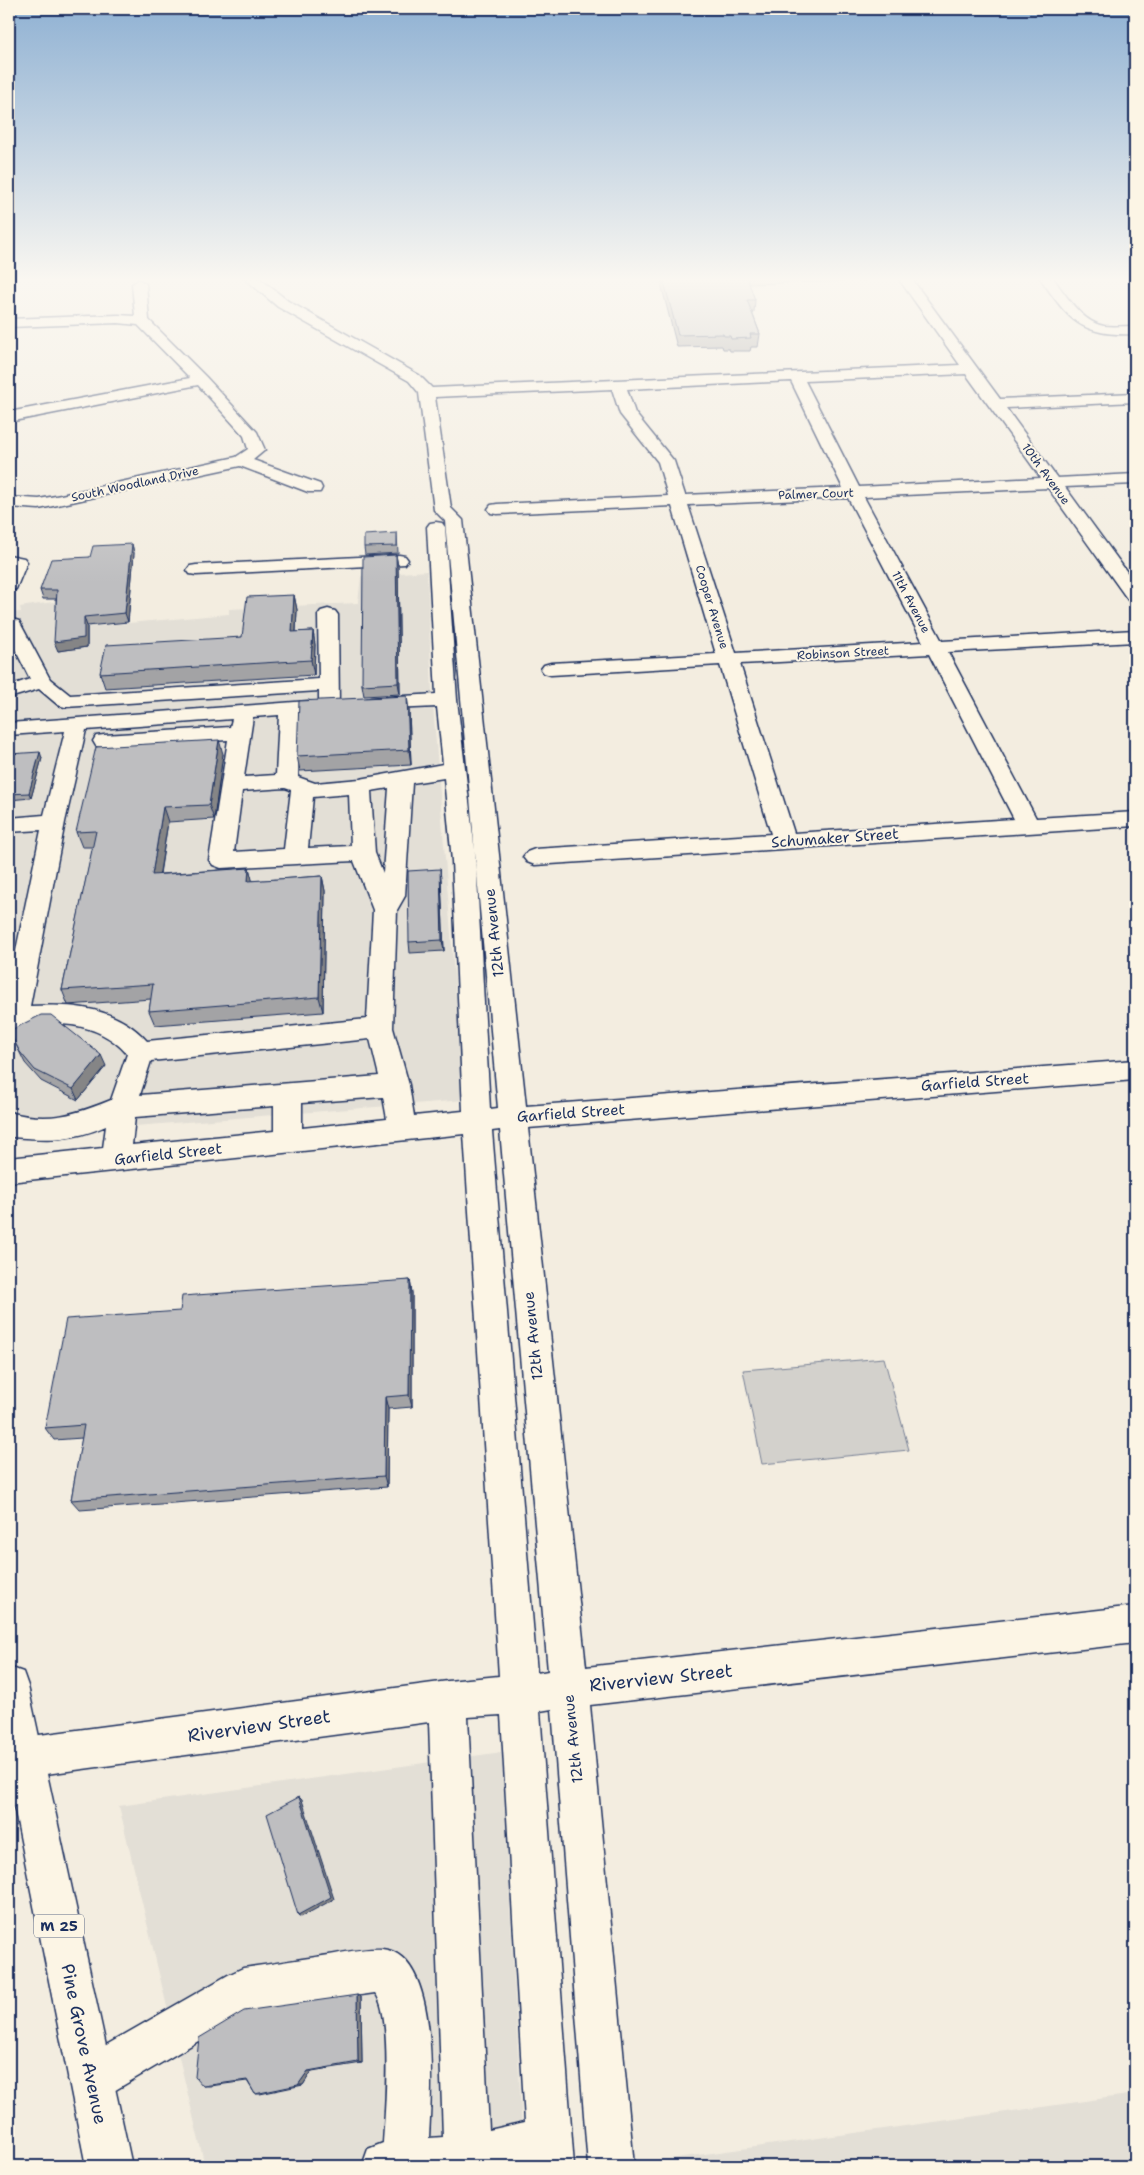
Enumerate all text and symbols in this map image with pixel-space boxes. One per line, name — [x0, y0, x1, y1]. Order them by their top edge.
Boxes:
street label: 10th Avenue — [1018, 440, 1074, 508]
street label: South Woodland Drive — [70, 463, 200, 505]
street label: Palmer Court — [778, 485, 854, 503]
street label: Cooper Avenue — [692, 563, 732, 651]
street label: 11th Avenue — [888, 568, 934, 636]
street label: Robinson Street — [796, 643, 890, 663]
street label: Schumaker Street — [771, 824, 899, 852]
street label: 12th Avenue — [479, 888, 509, 978]
street label: Garfield Street — [920, 1068, 1030, 1096]
street label: Garfield Street — [516, 1099, 626, 1127]
street label: Garfield Street — [113, 1138, 223, 1170]
street label: 12th Avenue — [518, 1291, 548, 1381]
street label: Riverview Street — [588, 1659, 734, 1697]
street label: 12th Avenue — [558, 1694, 588, 1784]
street label: Riverview Street — [186, 1704, 332, 1748]
road number: M 25 — [34, 1914, 84, 1938]
street label: Pine Grove Avenue — [55, 1962, 113, 2126]

